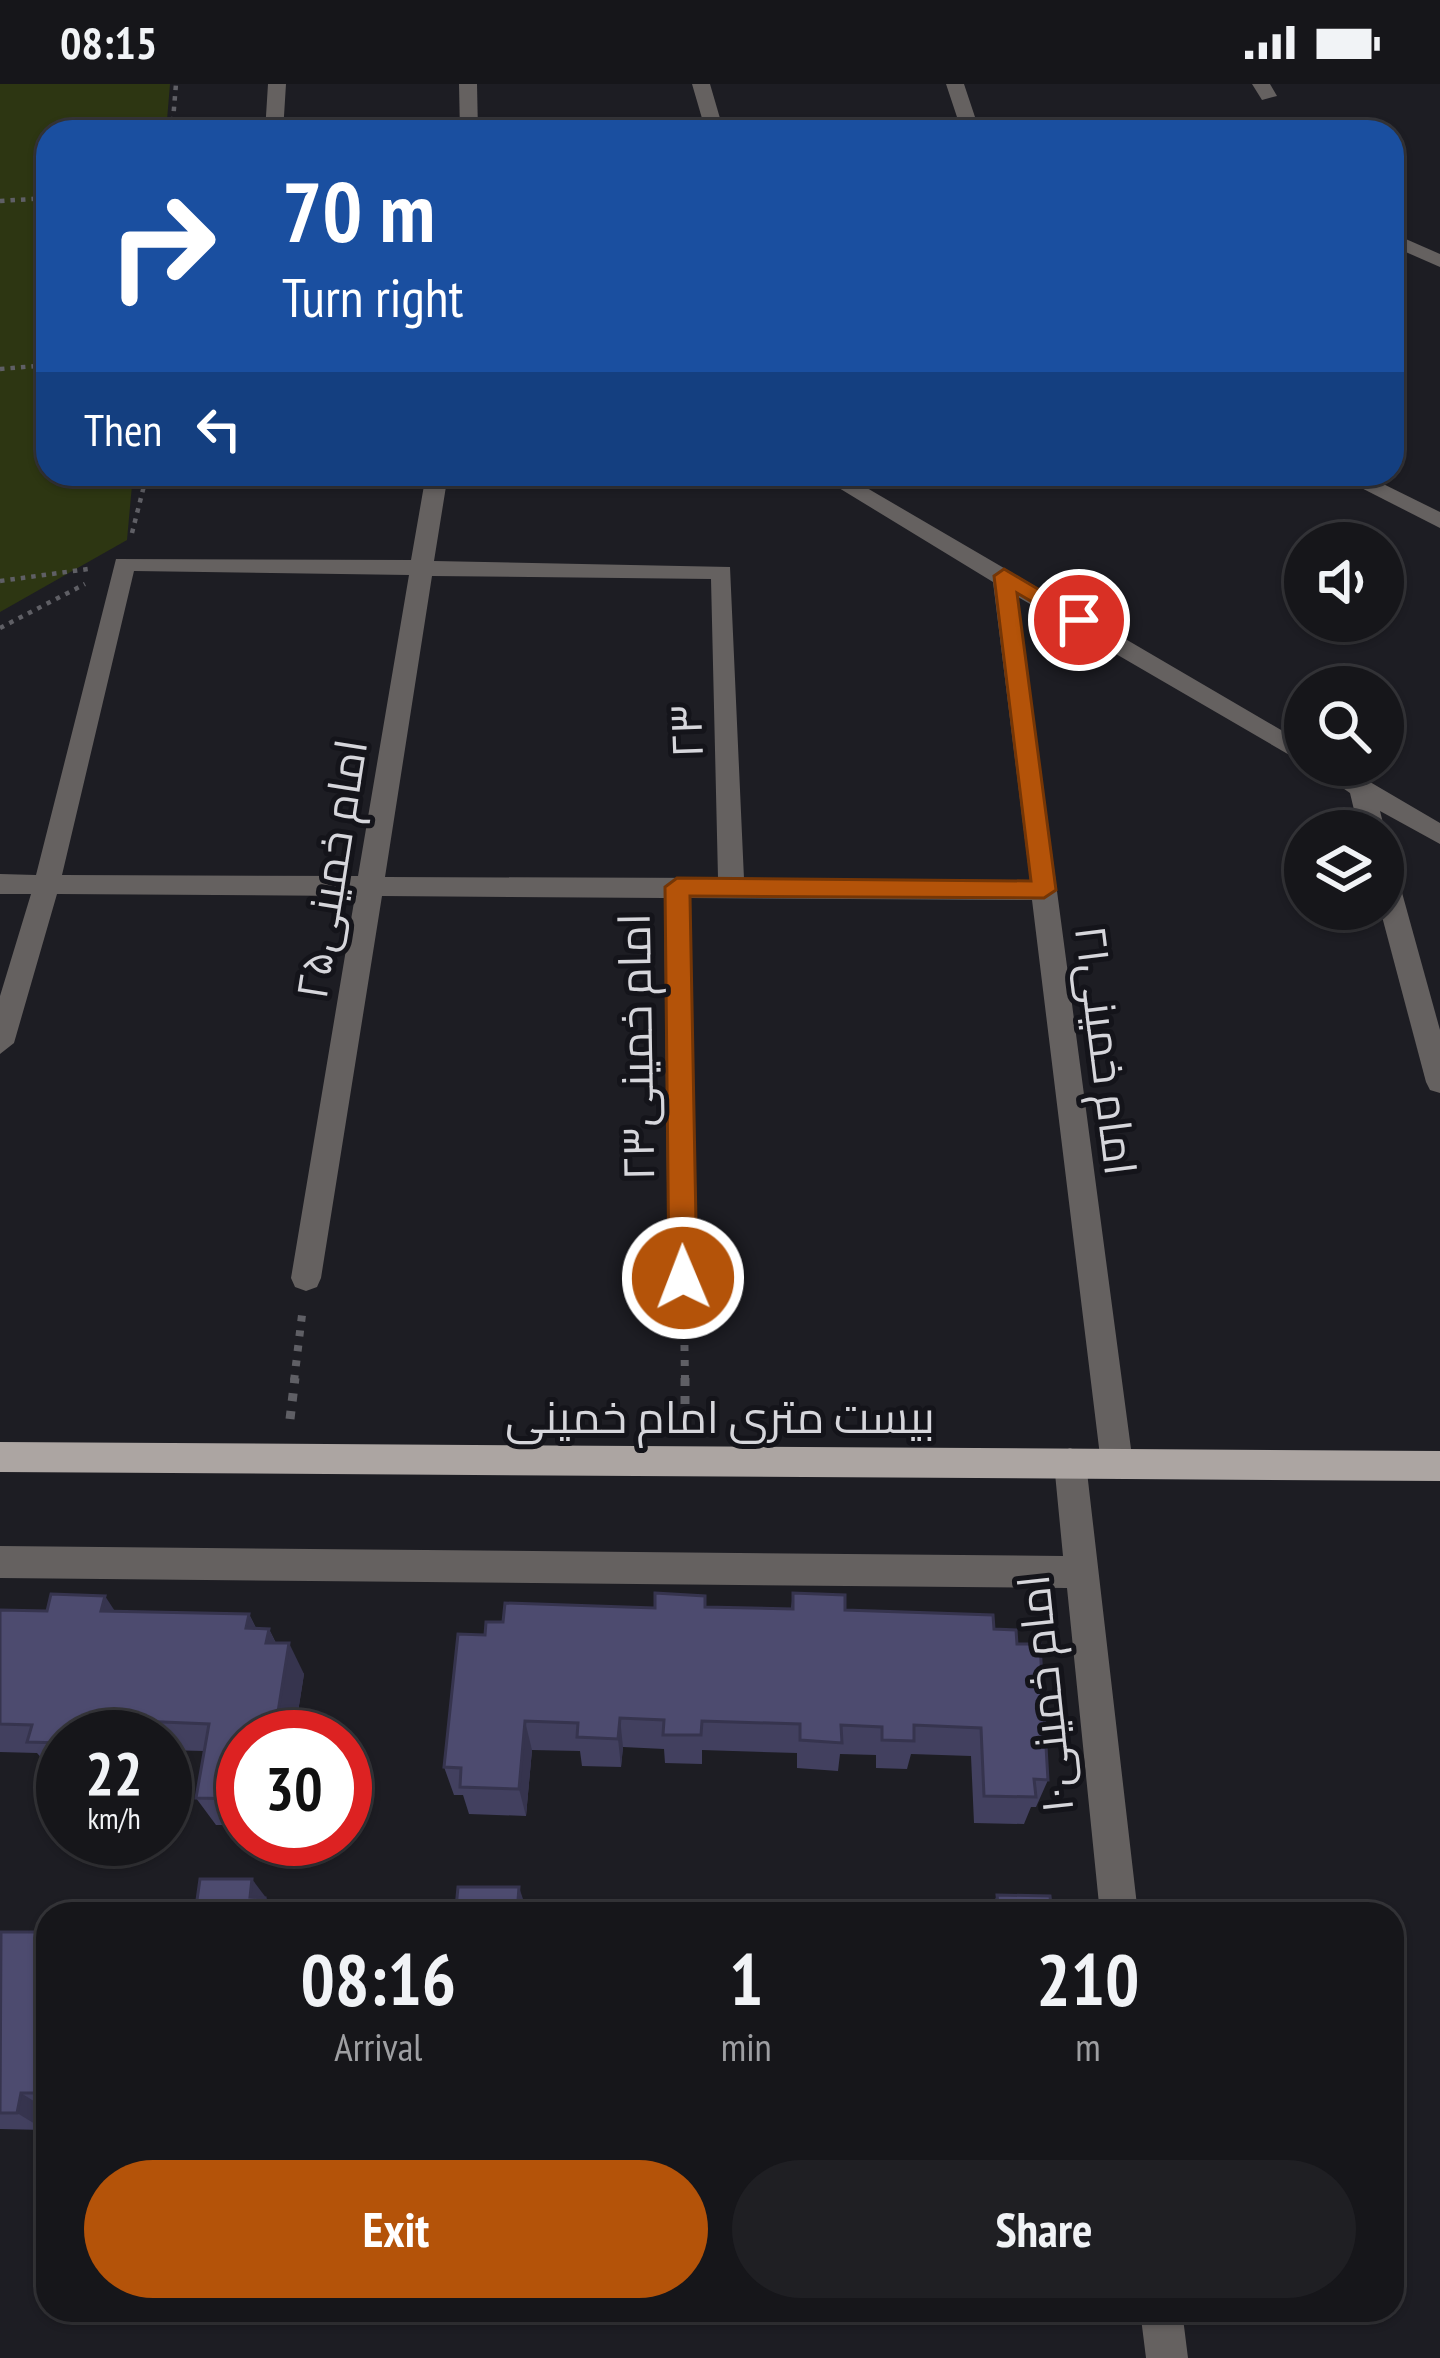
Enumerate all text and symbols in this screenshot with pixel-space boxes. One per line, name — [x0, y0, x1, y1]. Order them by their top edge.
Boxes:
text: 08:15 — [60, 13, 157, 71]
text: 70 m — [282, 156, 435, 265]
icon: right — [84, 168, 240, 324]
text: Turn right — [282, 262, 463, 332]
icon: left — [186, 396, 252, 462]
text: Then — [84, 400, 162, 458]
map controls — [1284, 522, 1404, 930]
button: sound — [1284, 522, 1404, 642]
pin — [1028, 569, 1130, 671]
icon: arrive — [1046, 587, 1112, 653]
button: search — [1284, 666, 1404, 786]
street label: ۲۳ — [655, 703, 715, 759]
street label: امام خمینی۲۵ — [281, 735, 382, 1003]
button: layers — [1284, 810, 1404, 930]
street label: امام خمینی۲۳ — [604, 913, 669, 1181]
street label: امام خمینی۲۱ — [1060, 922, 1151, 1179]
position arrow — [620, 1215, 746, 1341]
street label: بیست متری امام خمینی — [505, 1387, 935, 1448]
street label: امام خمینی۱۰ — [1003, 1572, 1088, 1816]
speed limit sign: 30 — [216, 1710, 372, 1866]
text: 22 — [85, 1734, 143, 1812]
text: km/h — [87, 1798, 141, 1837]
text: 08:16 — [301, 1932, 456, 2025]
text: 1 — [729, 1932, 763, 2025]
text: 210 — [1036, 1932, 1139, 2025]
text: Arrival — [334, 2021, 422, 2072]
text: min — [721, 2021, 772, 2072]
text: m — [1075, 2021, 1101, 2072]
button: Exit — [84, 2160, 708, 2298]
button: Share — [732, 2160, 1356, 2298]

